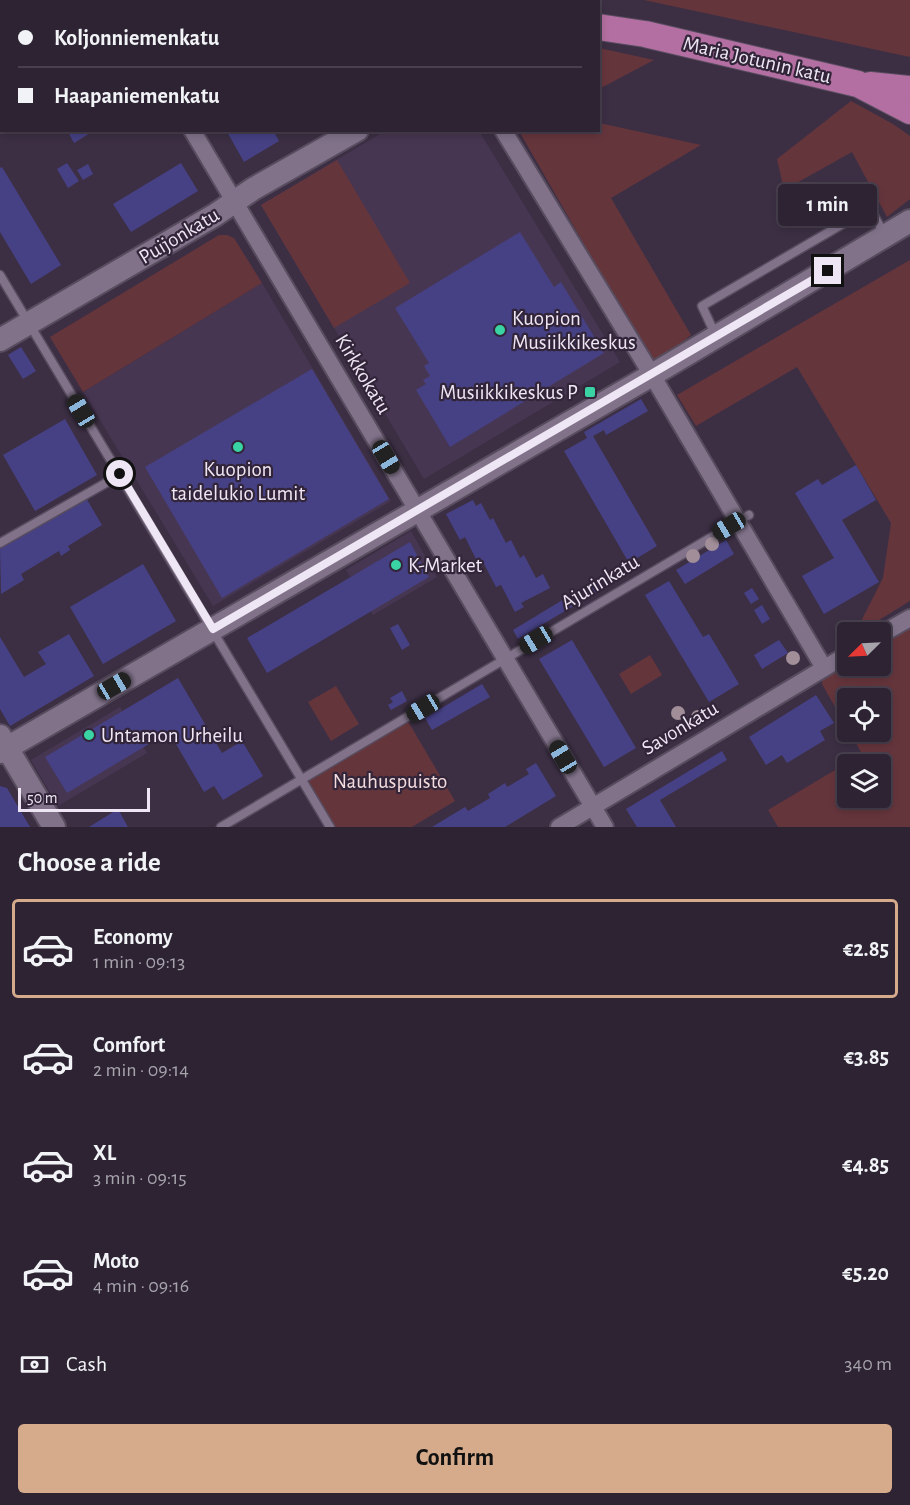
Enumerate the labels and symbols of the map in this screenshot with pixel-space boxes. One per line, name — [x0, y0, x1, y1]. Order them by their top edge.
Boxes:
street label: Maria Jotunin katu — [681, 33, 833, 87]
callout: 1 min — [778, 184, 878, 226]
street label: Puijonkatu — [135, 204, 223, 268]
route end — [814, 257, 841, 284]
place label: Kuopion Musiikkikeskus — [512, 308, 636, 353]
marker: Kuopion Musiikkikeskus — [493, 323, 507, 337]
street label: Kirkkokatu — [331, 331, 395, 418]
place label: Musiikkikeskus P — [440, 382, 578, 403]
marker: Musiikkikeskus P — [583, 385, 597, 399]
car — [64, 391, 98, 431]
car — [369, 437, 403, 477]
marker: Kuopion taidelukio Lumit — [231, 440, 245, 454]
place label: Kuopion taidelukio Lumit — [171, 459, 305, 504]
route start — [106, 460, 133, 487]
car — [709, 509, 749, 543]
street label: Ajurinkatu — [557, 550, 643, 613]
place label: K-Market — [408, 555, 483, 576]
marker: K-Market — [389, 558, 403, 572]
north arrow — [837, 622, 891, 676]
car — [516, 623, 556, 657]
car — [94, 669, 134, 703]
car — [403, 691, 443, 725]
street label: Savonkatu — [638, 697, 722, 759]
place label: Untamon Urheilu — [101, 725, 243, 746]
marker: Untamon Urheilu — [82, 728, 96, 742]
car — [546, 737, 580, 777]
park label: Nauhuspuisto — [333, 771, 447, 792]
scale bar — [18, 785, 150, 812]

